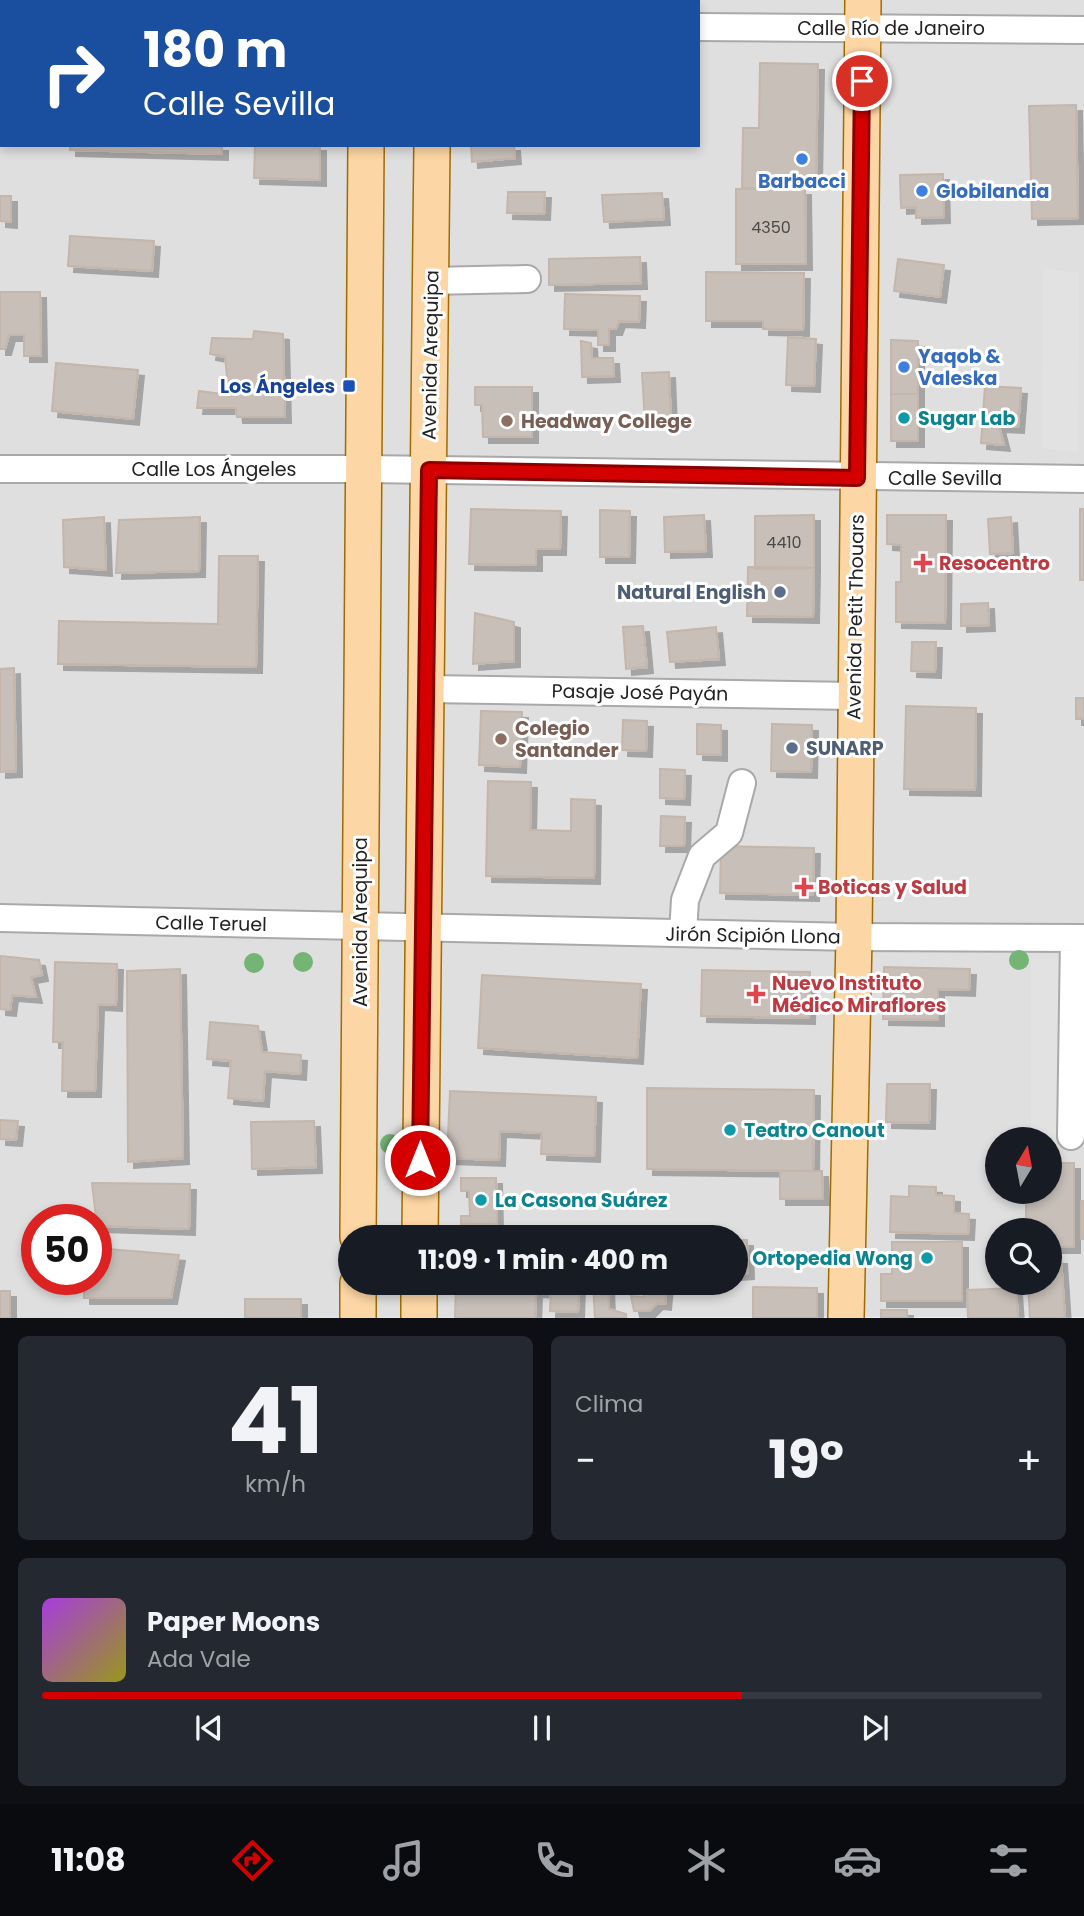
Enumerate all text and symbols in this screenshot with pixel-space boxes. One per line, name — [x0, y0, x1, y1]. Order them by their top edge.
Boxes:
street label: Calle Río de Janeiro — [797, 15, 985, 42]
text: 180 m — [143, 16, 287, 84]
icon: right — [28, 28, 119, 119]
pin — [832, 51, 892, 111]
icon: arrive — [843, 62, 881, 100]
text: Calle Sevilla — [143, 81, 335, 126]
marker: Barbacci — [794, 151, 810, 167]
place label: Barbacci — [758, 168, 846, 195]
place label: Globilandia — [936, 178, 1049, 205]
marker: Globilandia — [914, 183, 930, 199]
house number: 4350 — [751, 216, 791, 239]
street label: Avenida Arequipa — [416, 270, 445, 440]
place label: Yaqob & Valeska — [918, 343, 1002, 392]
marker: Yaqob & Valeska — [896, 359, 912, 375]
place label: Los Ángeles — [220, 373, 335, 400]
marker: Los Ángeles — [341, 378, 357, 394]
place label: Sugar Lab — [918, 405, 1015, 432]
place label: Headway College — [521, 408, 692, 435]
marker: Sugar Lab — [896, 410, 912, 426]
marker: Headway College — [499, 413, 515, 429]
street label: Calle Los Ángeles — [131, 456, 297, 483]
street label: Calle Sevilla — [888, 465, 1002, 492]
street label: Avenida Petit Thouars — [840, 514, 871, 720]
house number: 4410 — [766, 531, 802, 554]
place label: Resocentro — [939, 550, 1050, 577]
marker: Resocentro — [913, 553, 933, 573]
place label: Natural English — [617, 579, 766, 606]
marker: Natural English — [772, 584, 788, 600]
street label: Pasaje José Payán — [551, 677, 729, 708]
place label: Colegio Santander — [515, 715, 619, 764]
marker: Colegio Santander — [493, 731, 509, 747]
place label: SUNARP — [806, 735, 884, 762]
marker: SUNARP — [784, 740, 800, 756]
street label: Avenida Arequipa — [347, 837, 374, 1007]
place label: Boticas y Salud — [818, 874, 967, 901]
marker: Boticas y Salud — [796, 879, 812, 895]
street label: Calle Teruel — [155, 909, 267, 938]
street label: Jirón Scipión Llona — [665, 920, 841, 951]
place label: Nuevo Instituto Médico Miraflores — [772, 970, 946, 1019]
marker: Nuevo Instituto Médico Miraflores — [746, 984, 766, 1004]
place label: Teatro Canout — [744, 1117, 885, 1144]
marker: Teatro Canout — [722, 1122, 738, 1138]
position arrow — [383, 1123, 457, 1197]
north arrow — [985, 1127, 1062, 1204]
map controls — [985, 1127, 1062, 1295]
place label: La Casona Suárez — [495, 1187, 667, 1214]
marker: La Casona Suárez — [473, 1192, 489, 1208]
speed limit sign: 50 — [21, 1204, 112, 1295]
button: search — [985, 1218, 1062, 1295]
text: 11:09 · 1 min · 400 m — [418, 1242, 668, 1278]
place label: Ortopedia Wong — [752, 1245, 913, 1272]
marker: Ortopedia Wong — [919, 1250, 935, 1266]
text: 41 — [228, 1357, 323, 1485]
text: Clima — [575, 1388, 643, 1420]
text: 19° — [768, 1423, 844, 1496]
text: − — [575, 1434, 596, 1487]
text: + — [1016, 1434, 1042, 1487]
text: km/h — [245, 1468, 306, 1500]
text: Paper Moons — [147, 1604, 320, 1640]
text: Ada Vale — [147, 1643, 251, 1675]
icon: previous — [190, 1709, 228, 1747]
icon: pause — [523, 1709, 561, 1747]
icon: next — [856, 1709, 894, 1747]
icon: directions — [228, 1836, 277, 1885]
icon: music — [379, 1836, 428, 1885]
icon: phone — [530, 1836, 579, 1885]
icon: climate — [682, 1836, 731, 1885]
icon: car — [833, 1836, 882, 1885]
icon: filters — [984, 1836, 1033, 1885]
text: 11:08 — [51, 1837, 126, 1882]

